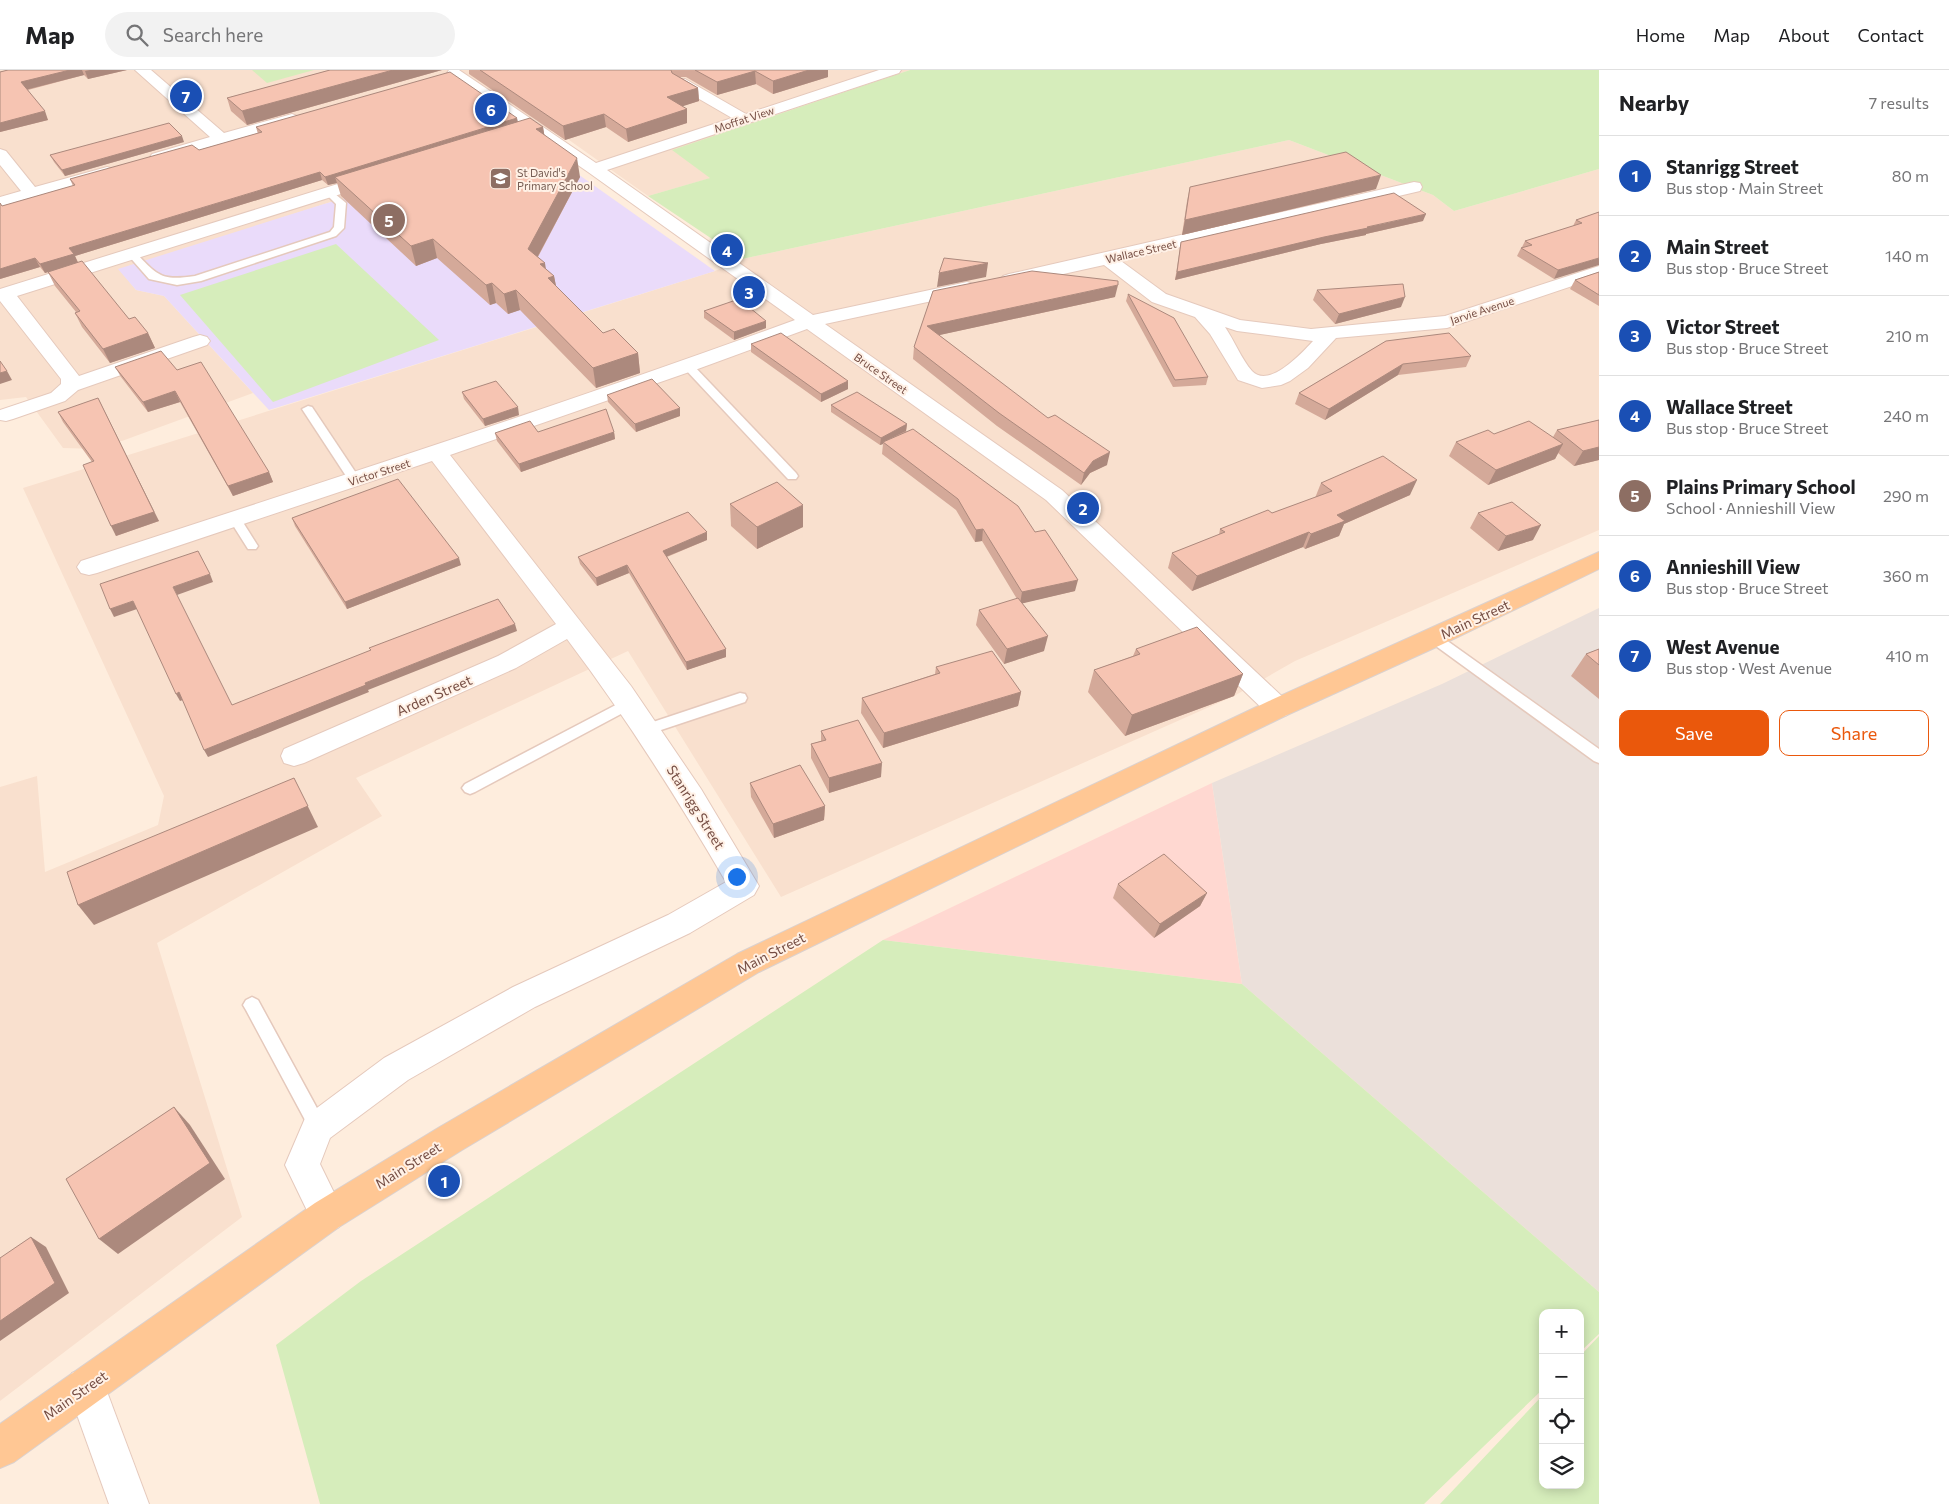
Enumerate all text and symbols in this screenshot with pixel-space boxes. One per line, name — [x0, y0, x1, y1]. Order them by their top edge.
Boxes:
search box — [105, 12, 455, 57]
text: Map — [25, 20, 75, 49]
icon: search — [123, 21, 151, 49]
text: Search here — [163, 23, 263, 46]
text: Home — [1636, 24, 1685, 46]
text: Map — [1713, 24, 1750, 46]
text: About — [1778, 24, 1830, 46]
text: Contact — [1858, 24, 1924, 46]
pin: 7 — [170, 77, 202, 115]
pin: 6 — [475, 90, 507, 128]
text: Nearby — [1619, 90, 1689, 115]
text: 7 results — [1869, 93, 1929, 112]
street label: Moffat View — [712, 103, 776, 135]
text: Stanrigg Street — [1666, 155, 1799, 178]
school or university icon: St David's Primary School — [489, 166, 513, 190]
place label: St David's Primary School — [517, 166, 593, 192]
text: 1 — [1631, 166, 1639, 185]
text: 80 m — [1892, 166, 1929, 185]
text: Bus stop · Main Street — [1666, 178, 1823, 197]
pin: 5 — [373, 201, 405, 239]
pin: 4 — [711, 231, 743, 269]
text: Main Street — [1666, 235, 1769, 258]
street label: Wallace Street — [1104, 236, 1178, 265]
text: 2 — [1630, 246, 1640, 265]
text: 140 m — [1885, 246, 1929, 265]
text: Bus stop · Bruce Street — [1666, 258, 1829, 277]
pin: 3 — [733, 273, 765, 311]
street label: Jarvie Avenue — [1448, 293, 1516, 327]
text: Victor Street — [1666, 315, 1780, 338]
text: 3 — [1630, 326, 1640, 345]
text: 210 m — [1886, 326, 1929, 345]
text: Bus stop · Bruce Street — [1666, 338, 1829, 357]
street label: Bruce Street — [852, 350, 911, 396]
text: Wallace Street — [1666, 395, 1793, 418]
text: 4 — [1630, 406, 1640, 425]
text: 240 m — [1883, 406, 1929, 425]
text: Bus stop · Bruce Street — [1666, 418, 1829, 437]
street label: Victor Street — [346, 456, 412, 488]
text: Plains Primary School — [1666, 475, 1856, 498]
text: 5 — [1630, 486, 1640, 505]
text: 290 m — [1883, 486, 1929, 505]
pin: 2 — [1067, 489, 1099, 527]
text: School · Annieshill View — [1666, 498, 1835, 517]
text: Annieshill View — [1666, 555, 1800, 578]
text: 6 — [1630, 566, 1640, 585]
text: 360 m — [1883, 566, 1929, 585]
text: Bus stop · Bruce Street — [1666, 578, 1829, 597]
street label: Main Street — [1438, 595, 1513, 642]
text: West Avenue — [1666, 635, 1779, 658]
text: 7 — [1631, 646, 1639, 665]
text: 410 m — [1886, 646, 1929, 665]
text: Bus stop · West Avenue — [1666, 658, 1832, 677]
street label: Arden Street — [394, 671, 475, 719]
button: Save — [1619, 710, 1769, 756]
button: Share — [1779, 710, 1929, 756]
street label: Stanrigg Street — [663, 762, 729, 852]
your location — [724, 864, 750, 890]
street label: Main Street — [734, 928, 808, 977]
street label: Main Street — [372, 1138, 444, 1192]
pin: 1 — [428, 1162, 460, 1200]
map controls — [1539, 1309, 1584, 1489]
button: + — [1539, 1309, 1584, 1354]
button: − — [1539, 1354, 1584, 1399]
street label: Main Street — [40, 1367, 111, 1423]
button: locate — [1539, 1399, 1584, 1444]
button: layers — [1539, 1444, 1584, 1489]

